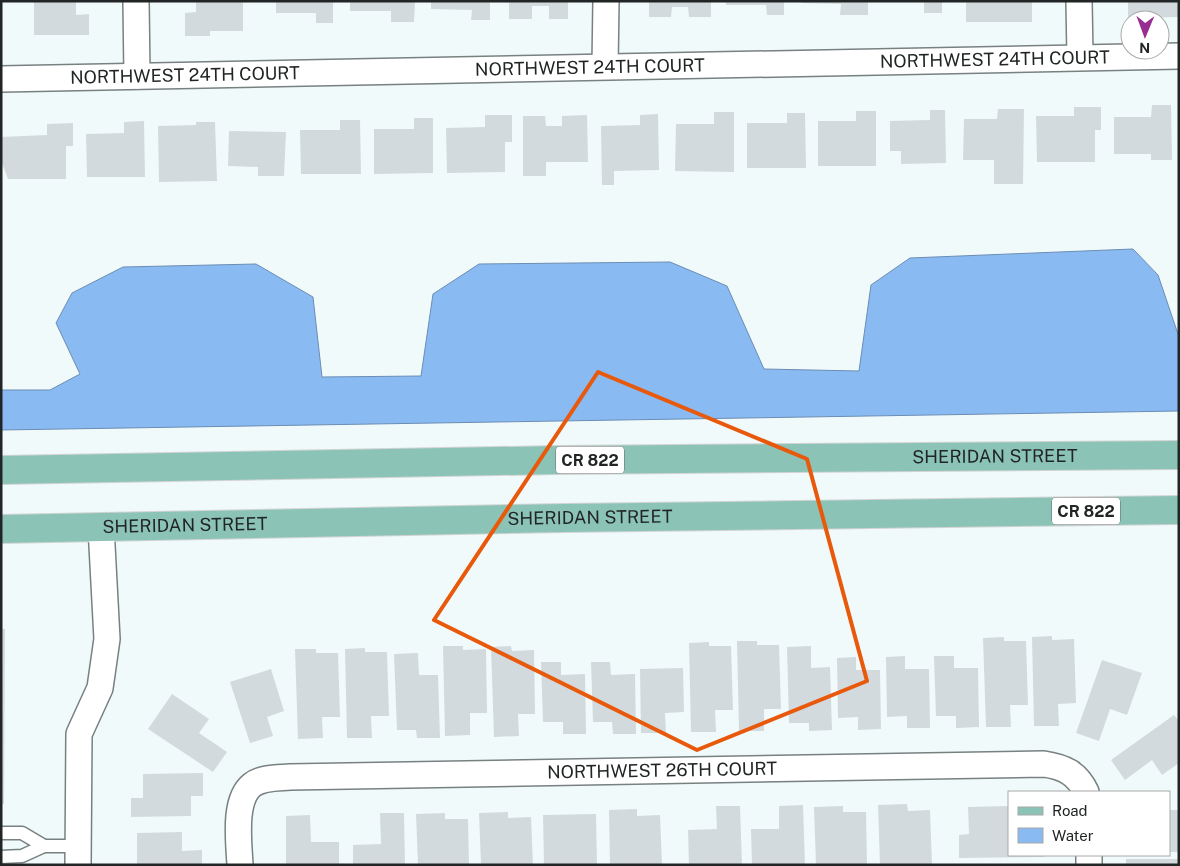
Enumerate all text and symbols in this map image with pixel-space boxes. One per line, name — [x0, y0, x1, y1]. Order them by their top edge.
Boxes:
north arrow — [1120, 10, 1170, 60]
text: N — [1139, 40, 1150, 56]
street label: NORTHWEST 24TH COURT — [880, 46, 1110, 72]
street label: NORTHWEST 24TH COURT — [475, 54, 705, 80]
street label: NORTHWEST 24TH COURT — [70, 62, 300, 88]
street label: SHERIDAN STREET — [912, 445, 1078, 467]
road number: CR 822 — [556, 446, 624, 474]
road number: CR 822 — [1052, 498, 1120, 524]
street label: SHERIDAN STREET — [507, 506, 673, 529]
street label: SHERIDAN STREET — [102, 513, 268, 537]
street label: NORTHWEST 26TH COURT — [547, 758, 777, 783]
legend — [1008, 791, 1170, 856]
text: Road — [1052, 802, 1088, 819]
text: Water — [1052, 827, 1094, 844]

